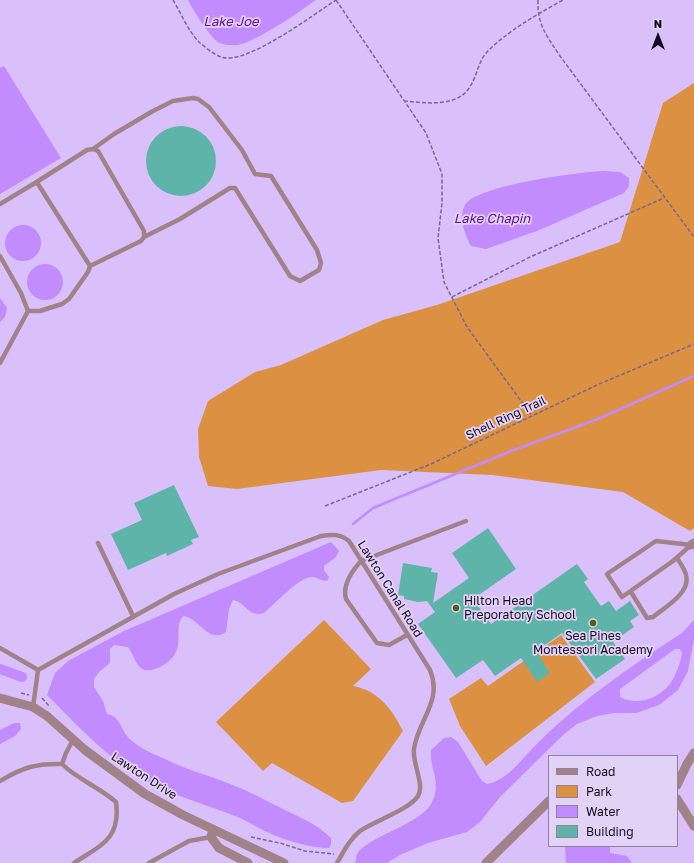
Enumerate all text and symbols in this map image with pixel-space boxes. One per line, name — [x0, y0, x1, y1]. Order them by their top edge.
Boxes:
water label: Lake Joe — [203, 14, 259, 30]
north arrow — [638, 16, 678, 56]
text: N — [654, 17, 662, 30]
water label: Lake Chapin — [454, 211, 530, 227]
street label: Shell Ring Trail — [464, 393, 548, 443]
street label: Lawton Canal Road — [354, 538, 426, 640]
place label: Hilton Head Preporatory School — [464, 594, 576, 622]
marker: Hilton Head Preporatory School — [451, 603, 461, 613]
marker: Sea Pines Montessori Academy — [588, 618, 598, 628]
place label: Sea Pines Montessori Academy — [533, 629, 653, 657]
street label: Lawton Drive — [108, 749, 180, 803]
legend — [548, 755, 678, 847]
text: Road — [586, 764, 615, 779]
text: Park — [586, 784, 612, 799]
text: Water — [586, 804, 620, 819]
text: Building — [586, 824, 634, 839]

